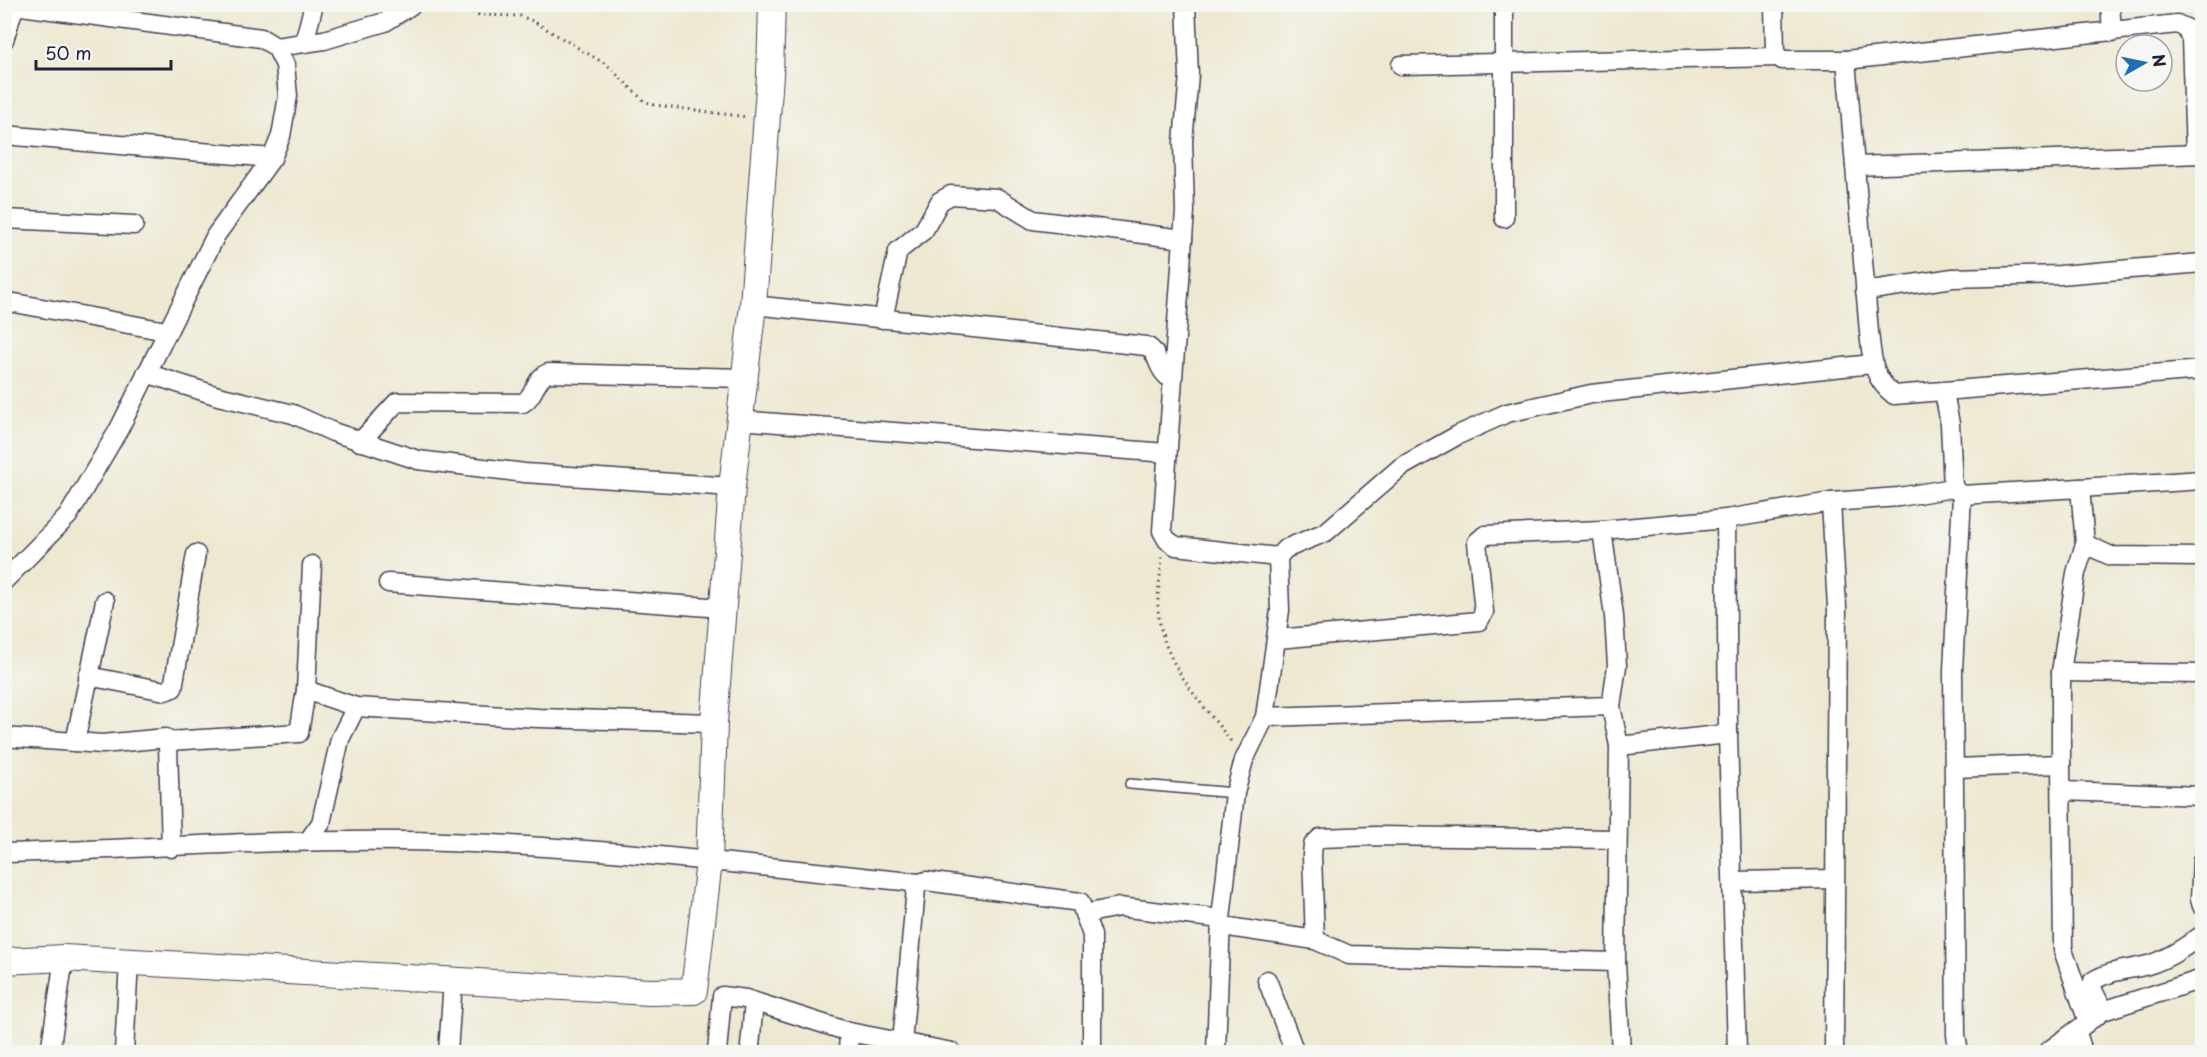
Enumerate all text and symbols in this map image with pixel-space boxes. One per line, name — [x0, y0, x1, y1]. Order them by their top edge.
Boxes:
scale bar — [36, 33, 171, 71]
north arrow — [2114, 33, 2174, 93]
text: 50 m — [45, 39, 92, 66]
text: N — [2147, 52, 2173, 69]

